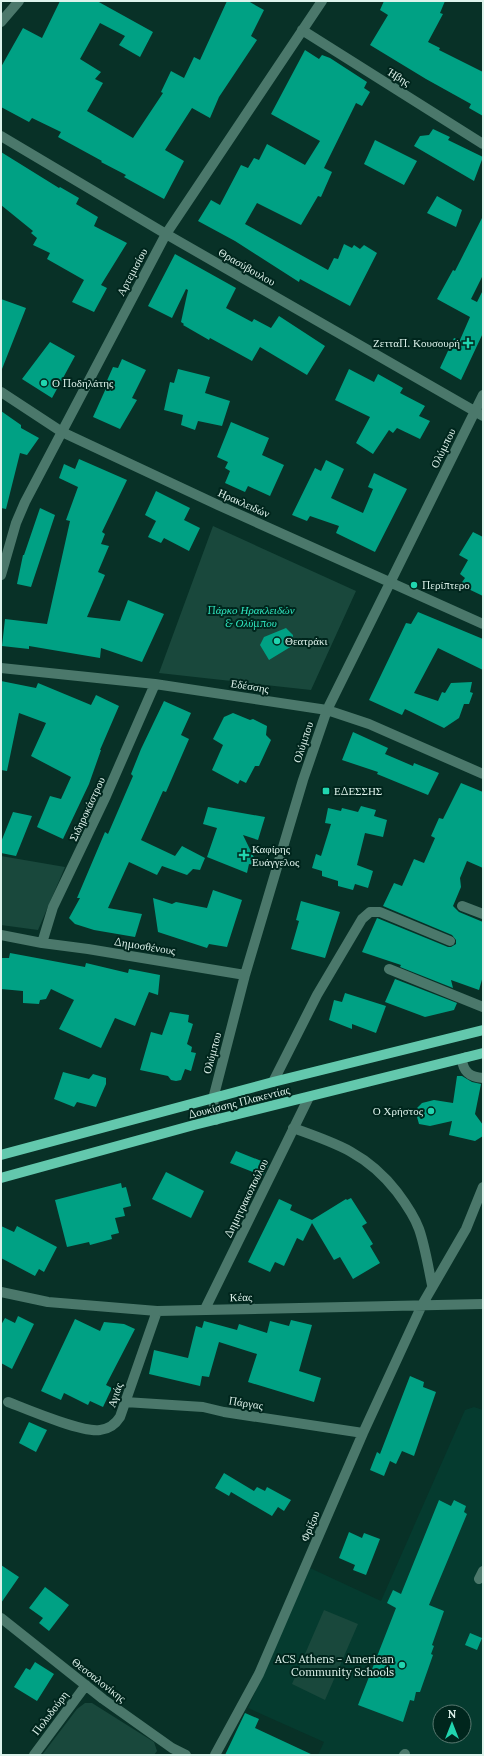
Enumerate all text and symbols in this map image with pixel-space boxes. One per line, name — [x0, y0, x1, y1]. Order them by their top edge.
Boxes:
street label: Ήβης — [384, 64, 414, 90]
street label: Αρτεμισίου — [114, 245, 151, 298]
street label: Θρασύβουλου — [216, 245, 278, 289]
place label: ΖετταΠ. Κουσουρή — [373, 336, 460, 350]
marker: ΖετταΠ. Κουσουρή — [463, 338, 473, 348]
place label: Ο Ποδηλάτης — [52, 376, 114, 390]
marker: Ο Ποδηλάτης — [39, 378, 49, 388]
street label: Ολύμπου — [427, 425, 459, 470]
street label: Ηρακλειδών — [216, 485, 272, 521]
place label: Περίπτερο — [422, 578, 470, 592]
marker: Περίπτερο — [409, 580, 419, 590]
park label: Πάρκο Ηρακλειδών & Ολύμπου — [207, 603, 295, 630]
place label: Θεατράκι — [285, 634, 328, 648]
marker: Θεατράκι — [272, 636, 282, 646]
street label: Εδέσσης — [230, 676, 271, 696]
street label: Ολύμπου — [290, 719, 316, 764]
street label: Σιδηροκάστρου — [66, 774, 108, 843]
place label: ΕΔΕΣΣΗΣ — [334, 784, 382, 798]
marker: ΕΔΕΣΣΗΣ — [321, 786, 331, 796]
place label: Καφίρης Ευάγγελος — [252, 842, 300, 869]
marker: Καφίρης Ευάγγελος — [239, 850, 249, 860]
street label: Δημοσθένους — [113, 934, 177, 958]
street label: Ολύμπου — [200, 1030, 224, 1075]
street label: Δουκίσσης Πλακεντίας — [187, 1082, 292, 1121]
place label: Ο Χρήστος — [373, 1104, 424, 1118]
marker: Ο Χρήστος — [426, 1106, 436, 1116]
street label: Δημητρακοπούλου — [221, 1156, 271, 1240]
street label: Κέας — [230, 1290, 253, 1304]
street label: Αγιάς — [104, 1380, 126, 1409]
street label: Πάργας — [228, 1393, 265, 1413]
street label: Φρίξου — [297, 1508, 323, 1543]
place label: ACS Athens - American Community Schools — [274, 1652, 394, 1679]
street label: Θεσσαλονίκης — [69, 1655, 129, 1706]
marker: ACS Athens - American Community Schools — [397, 1660, 407, 1670]
street label: Πολυδούρη — [29, 1688, 71, 1738]
north arrow — [432, 1704, 472, 1744]
text: N — [448, 1707, 457, 1721]

